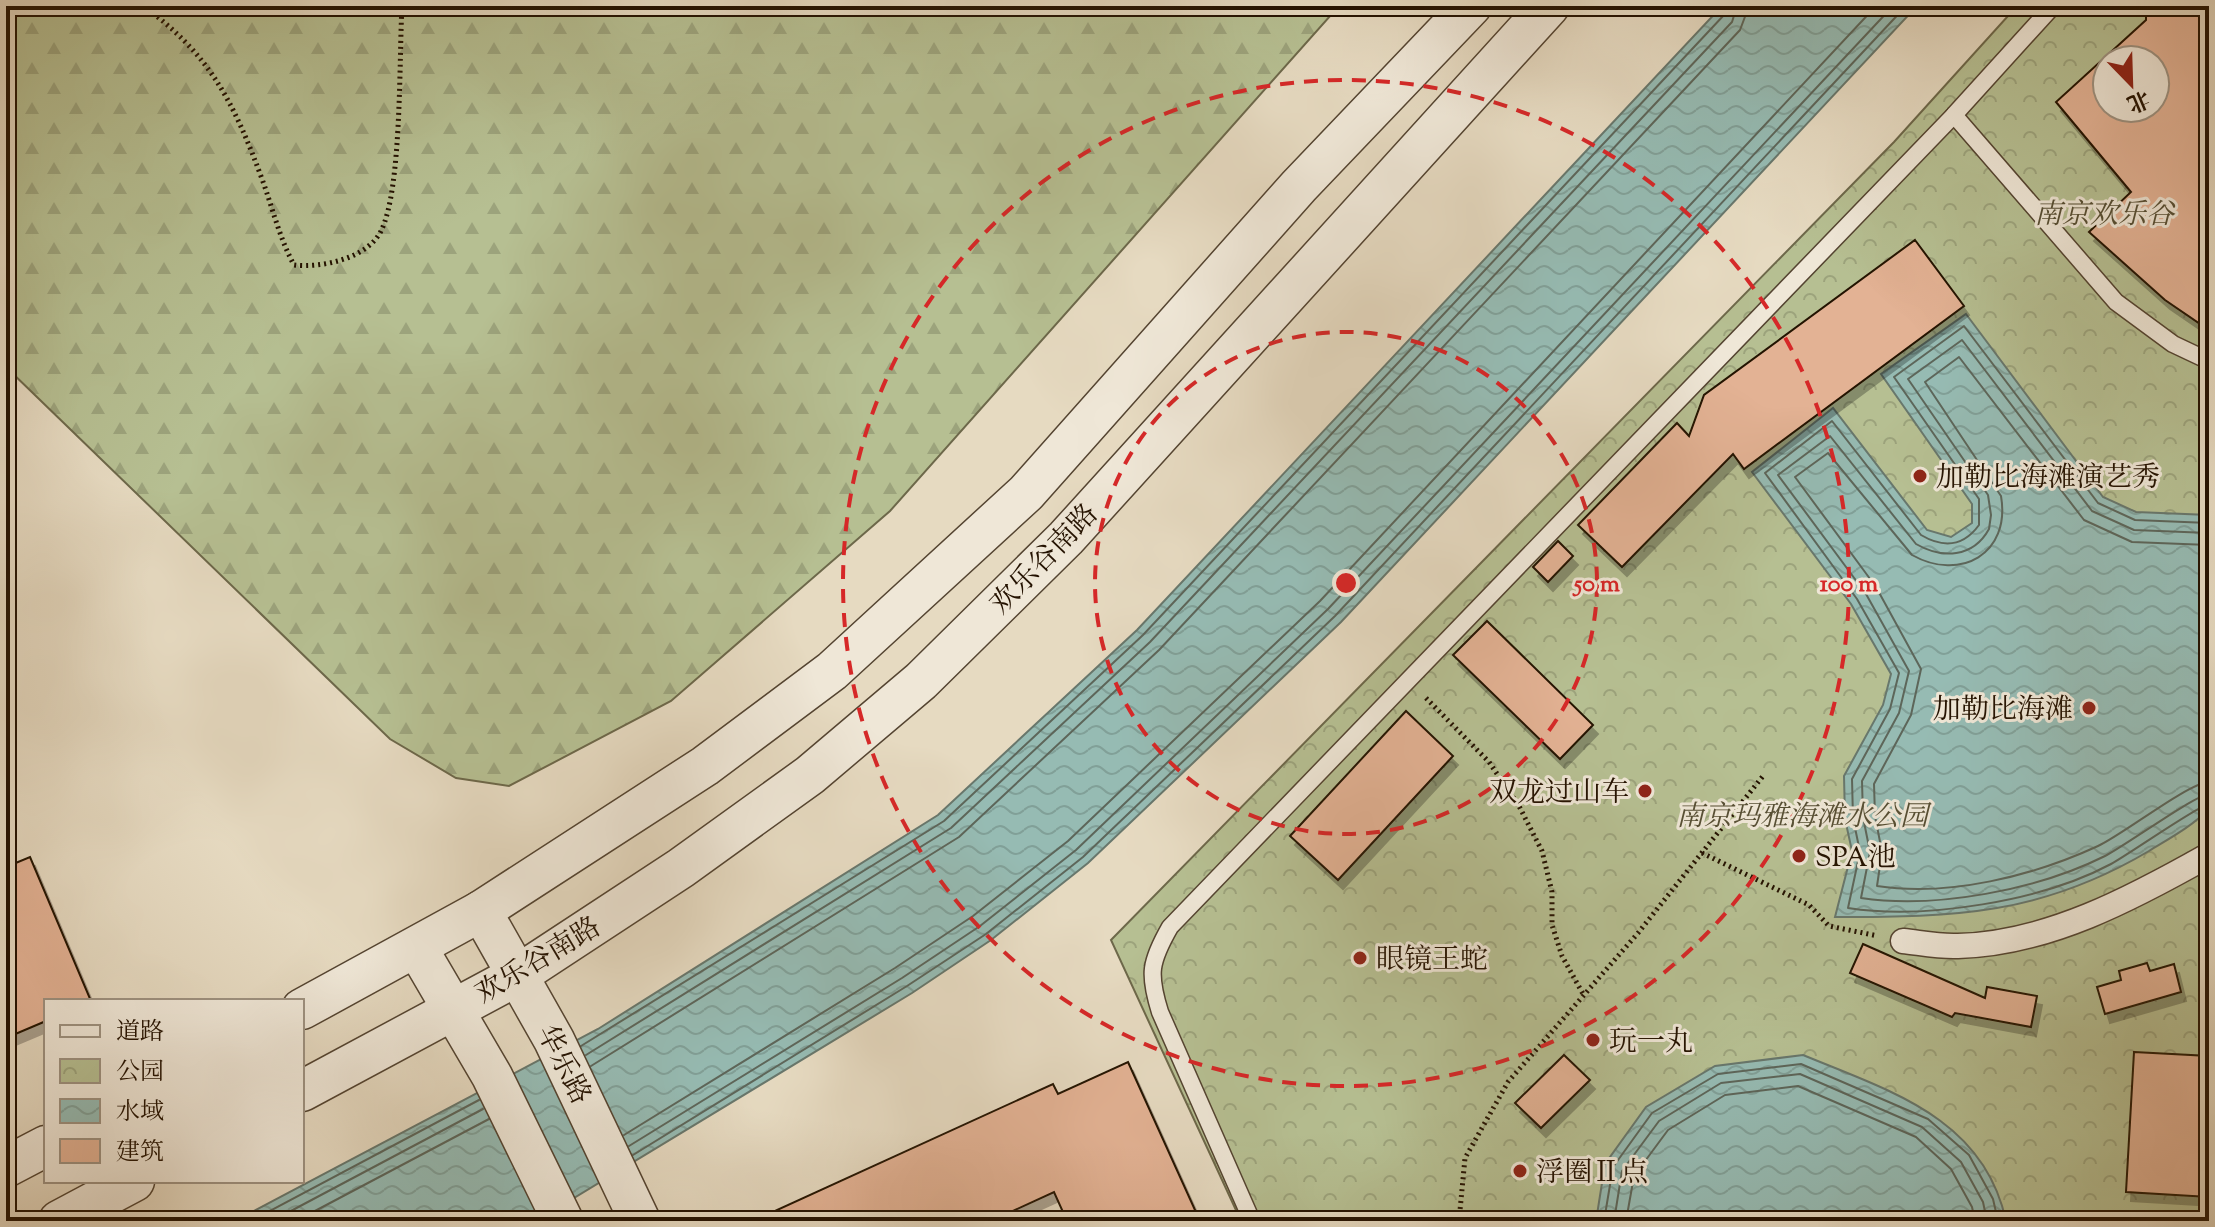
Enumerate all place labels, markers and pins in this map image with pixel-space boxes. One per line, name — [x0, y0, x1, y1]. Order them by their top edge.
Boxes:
place label: 加勒比海滩演艺秀 — [1936, 459, 2160, 499]
marker: 加勒比海滩演艺秀 — [1911, 467, 1929, 485]
centre of rings — [1332, 569, 1360, 597]
place label: 加勒比海滩 — [1933, 691, 2073, 731]
marker: 加勒比海滩 — [2080, 699, 2098, 717]
place label: 双龙过山车 — [1489, 774, 1629, 814]
marker: 双龙过山车 — [1636, 782, 1654, 800]
place label: SPA池 — [1815, 839, 1896, 879]
marker: SPA池 — [1790, 847, 1808, 865]
place label: 眼镜王蛇 — [1376, 941, 1488, 981]
marker: 眼镜王蛇 — [1351, 949, 1369, 967]
place label: 玩一丸 — [1609, 1023, 1693, 1063]
marker: 玩一丸 — [1584, 1031, 1602, 1049]
place label: 浮圈Ⅱ点 — [1536, 1154, 1648, 1194]
marker: 浮圈Ⅱ点 — [1511, 1162, 1529, 1180]

